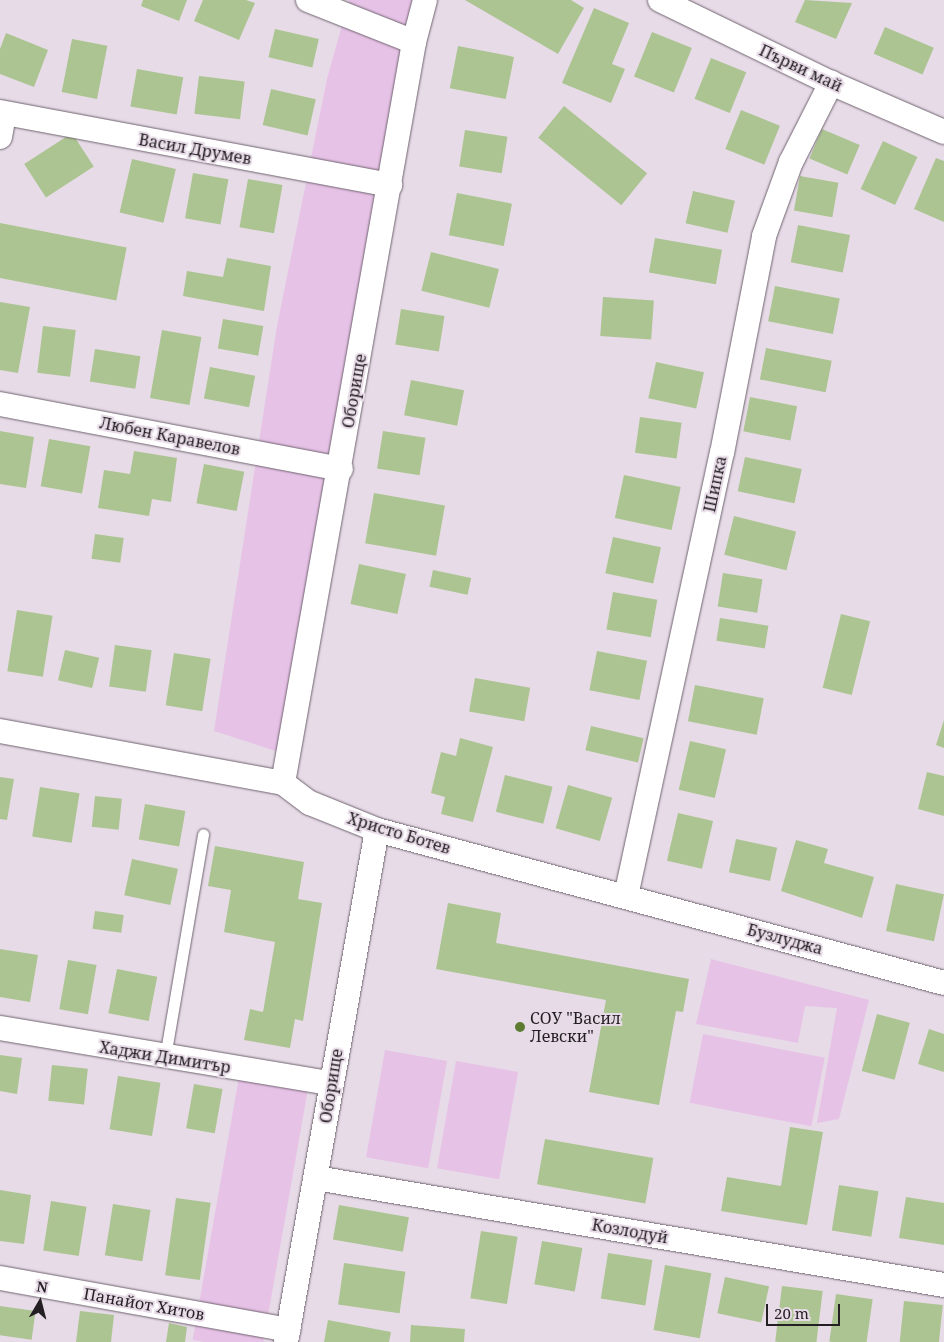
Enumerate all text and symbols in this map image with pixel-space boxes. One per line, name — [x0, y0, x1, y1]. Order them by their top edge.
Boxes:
street label: Първи май — [756, 40, 846, 96]
street label: Васил Друмев — [137, 130, 253, 168]
street label: Оборище — [338, 352, 370, 430]
street label: Любен Каравелов — [98, 413, 242, 459]
street label: Шипка — [700, 454, 730, 514]
street label: Христо Ботев — [345, 808, 453, 858]
street label: Бузлуджа — [745, 920, 825, 958]
place label: СОУ "Васил Левски" — [530, 1008, 621, 1046]
marker: СОУ "Васил Левски" — [514, 1021, 526, 1033]
street label: Хаджи Димитър — [98, 1037, 232, 1077]
street label: Оборище — [316, 1047, 346, 1125]
street label: Козлодуй — [590, 1215, 670, 1247]
text: N — [35, 1276, 49, 1297]
north arrow — [15, 1277, 65, 1327]
street label: Панайот Хитов — [82, 1284, 206, 1324]
scale bar — [769, 1294, 843, 1326]
text: 20 m — [774, 1303, 809, 1323]

